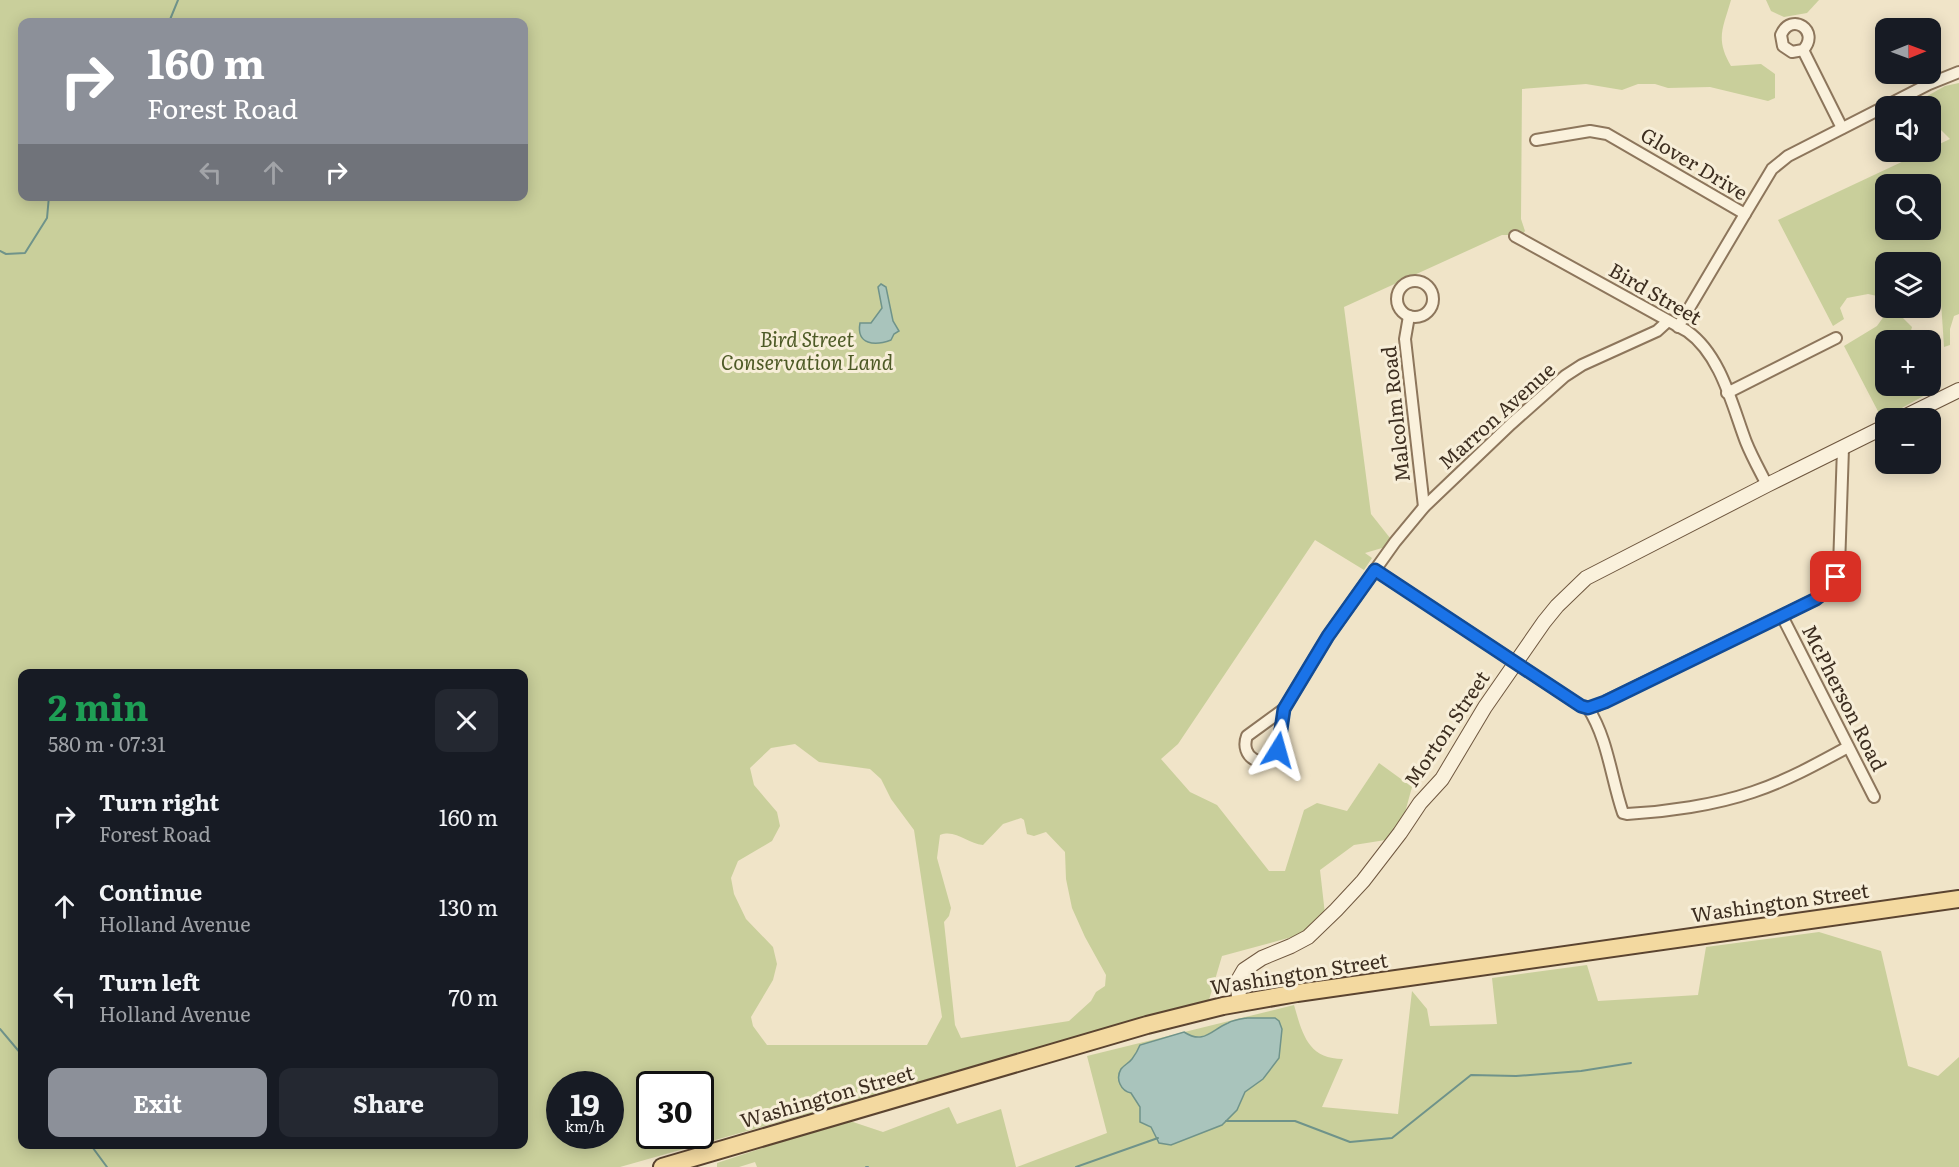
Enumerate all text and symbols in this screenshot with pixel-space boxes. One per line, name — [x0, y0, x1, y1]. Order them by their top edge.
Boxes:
north arrow — [1875, 18, 1941, 84]
map controls — [1875, 18, 1941, 474]
text: 160 m — [147, 30, 265, 92]
icon: right — [48, 42, 126, 120]
text: Forest Road — [147, 87, 298, 127]
button: sound — [1875, 96, 1941, 162]
street label: Glover Drive — [1636, 118, 1754, 206]
icon: left — [194, 156, 227, 189]
icon: ahead — [257, 156, 290, 189]
icon: right — [320, 156, 353, 189]
button: search — [1875, 174, 1941, 240]
button: layers — [1875, 252, 1941, 318]
street label: Bird Street — [1604, 254, 1708, 331]
park label: Bird Street Conservation Land — [721, 323, 894, 376]
button: + — [1875, 330, 1941, 396]
street label: Malcolm Road — [1372, 345, 1416, 484]
street label: Marron Avenue — [1431, 354, 1561, 475]
button: − — [1875, 408, 1941, 474]
pin — [1810, 551, 1861, 602]
icon: arrive — [1819, 560, 1852, 593]
street label: McPherson Road — [1796, 619, 1896, 776]
street label: Morton Street — [1395, 664, 1495, 792]
text: 2 min — [48, 679, 149, 732]
button: close — [435, 689, 498, 752]
position arrow — [1246, 718, 1310, 782]
text: 580 m · 07:31 — [48, 728, 166, 758]
text: Turn right — [99, 785, 219, 818]
icon: right — [48, 800, 81, 833]
text: 160 m — [439, 800, 498, 833]
text: Forest Road — [99, 818, 211, 848]
street label: Washington Street — [1689, 874, 1871, 928]
text: Continue — [99, 875, 202, 908]
icon: ahead — [48, 890, 81, 923]
text: 130 m — [439, 890, 498, 923]
text: Holland Avenue — [99, 908, 251, 938]
street label: Washington Street — [1208, 943, 1390, 1001]
text: Turn left — [99, 965, 200, 998]
icon: left — [48, 980, 81, 1013]
text: 70 m — [448, 980, 498, 1013]
text: Holland Avenue — [99, 998, 251, 1028]
street label: Washington Street — [736, 1056, 917, 1134]
button: Exit — [48, 1068, 267, 1137]
button: Share — [279, 1068, 498, 1137]
speed limit sign: 30 — [636, 1071, 714, 1149]
text: 19 — [570, 1081, 600, 1125]
text: km/h — [565, 1114, 605, 1137]

